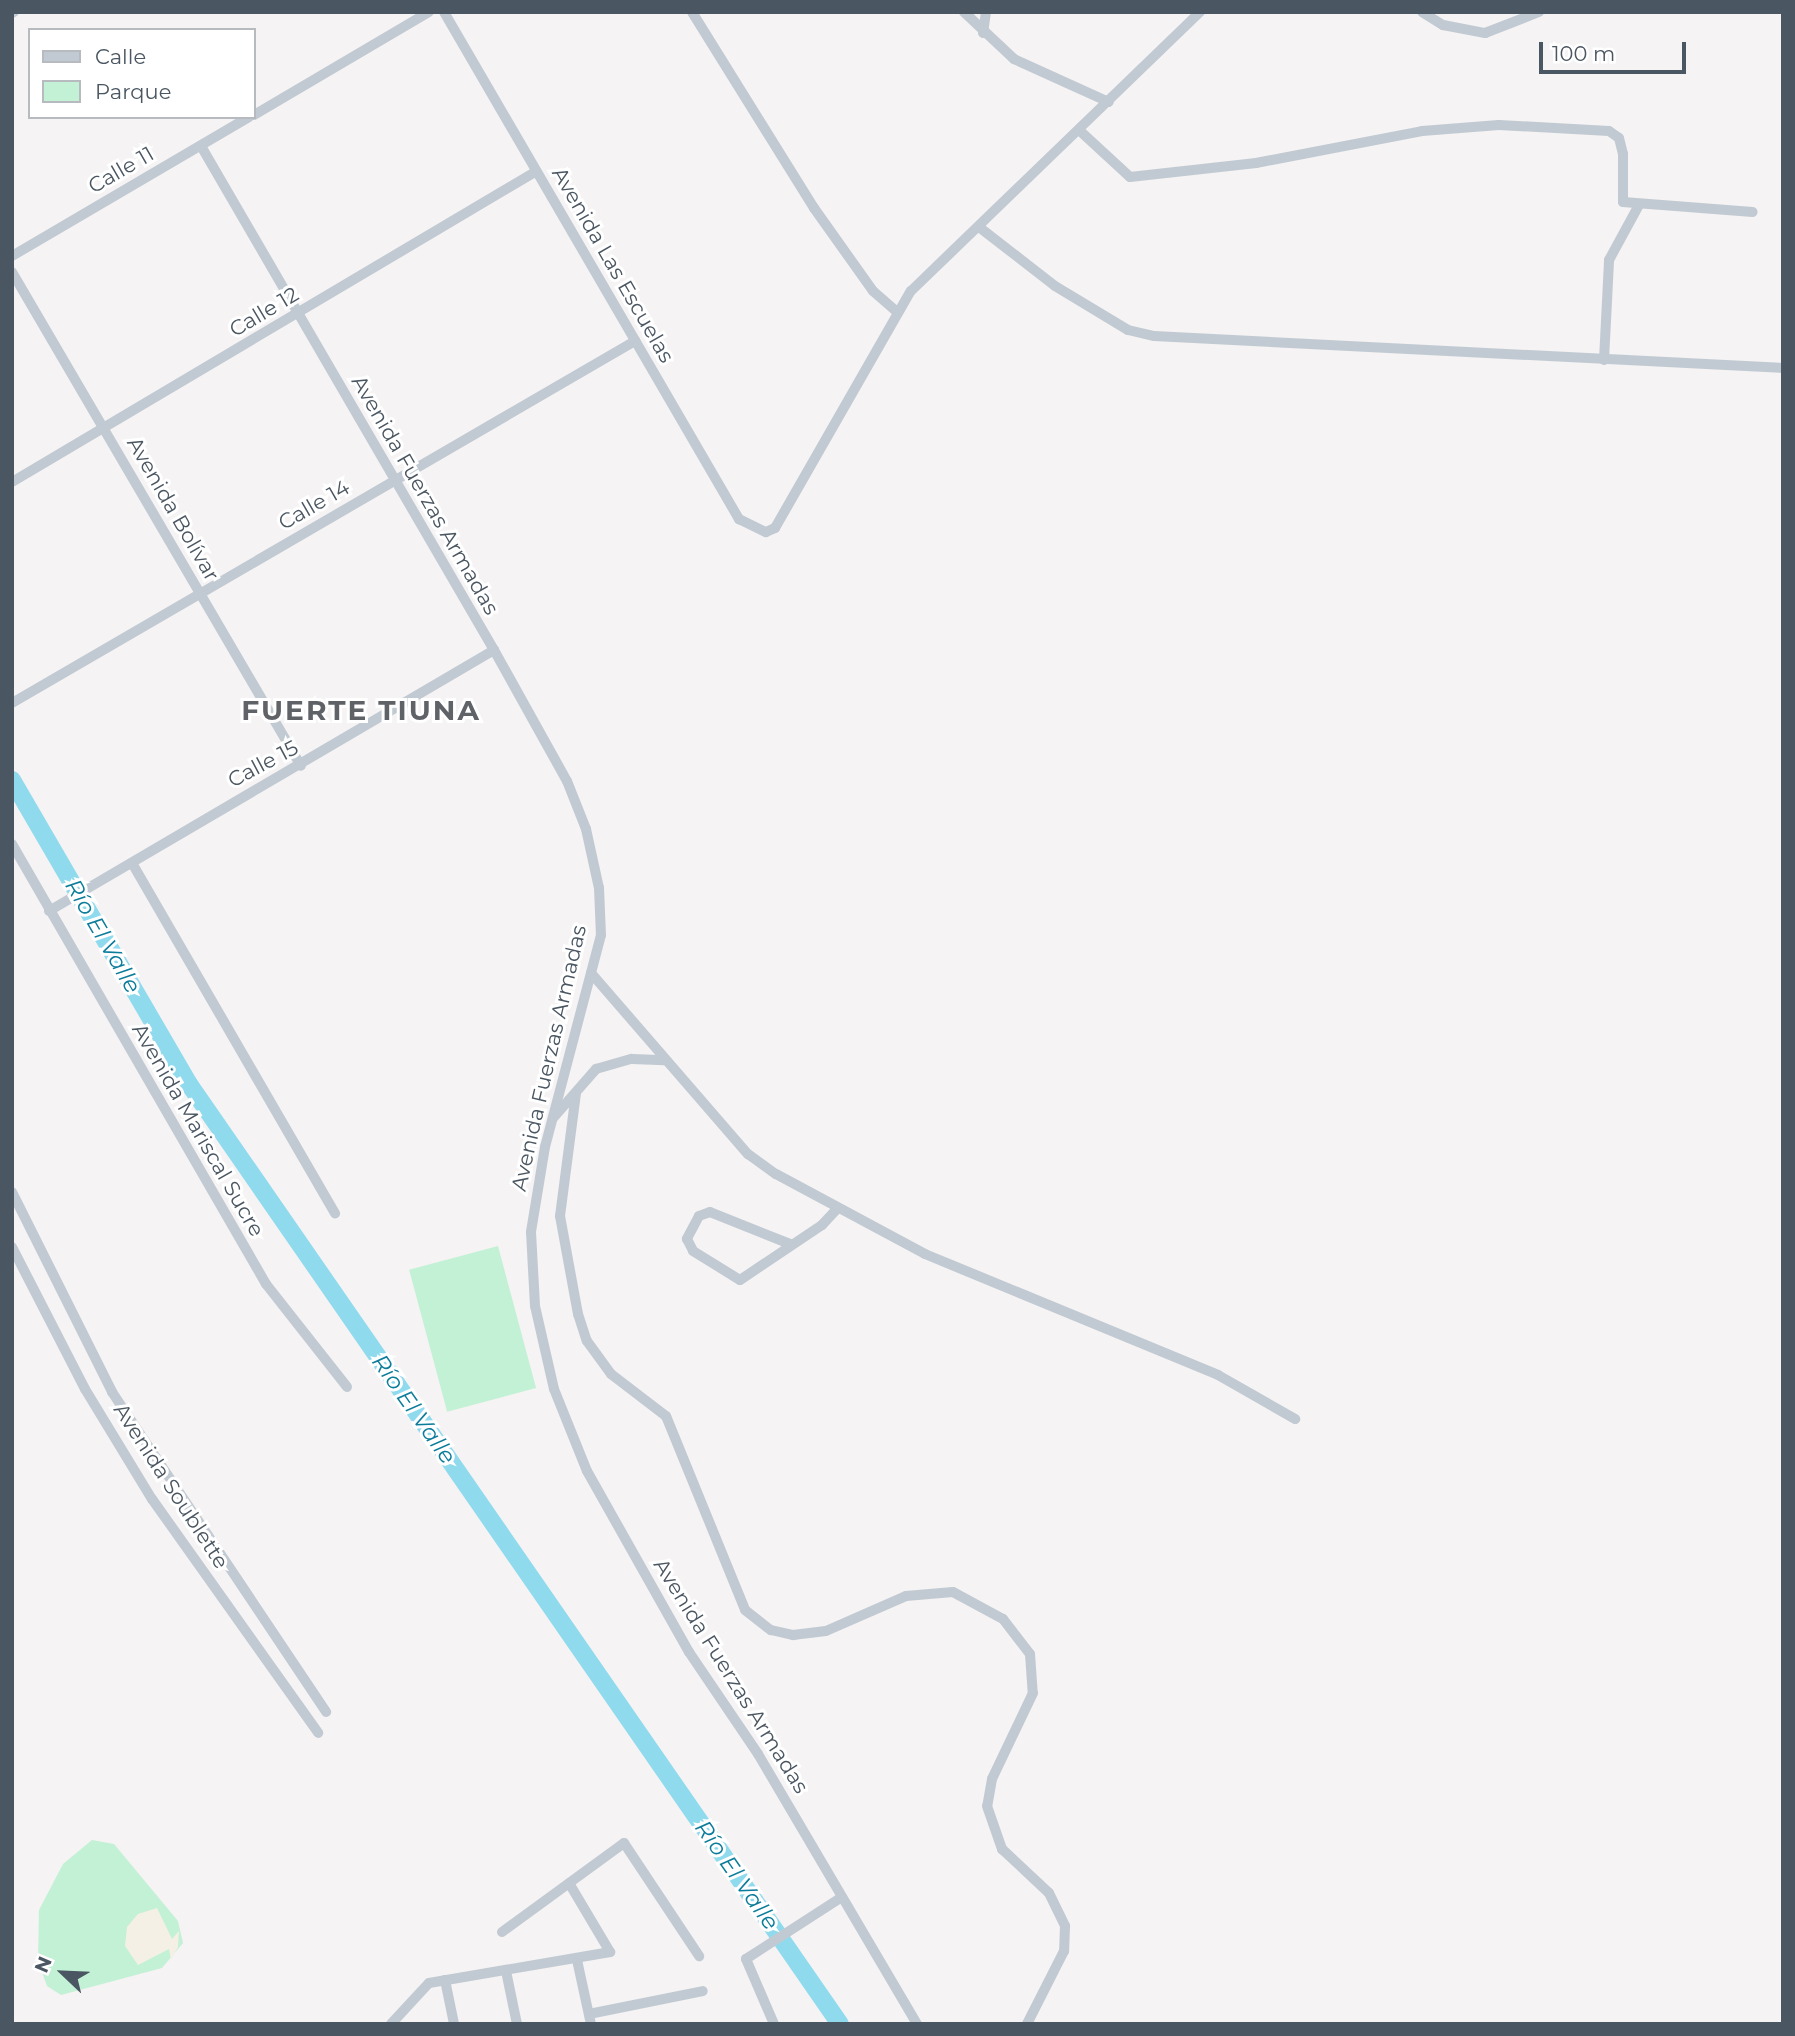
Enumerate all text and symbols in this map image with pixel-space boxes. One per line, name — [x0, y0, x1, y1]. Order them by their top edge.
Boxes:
legend — [28, 28, 256, 119]
scale bar — [1543, 28, 1690, 72]
text: 100 m — [1552, 41, 1615, 66]
text: Calle — [95, 44, 146, 69]
text: Parque — [95, 79, 171, 104]
street label: Calle 11 — [84, 141, 158, 199]
street label: Avenida Las Escuelas — [547, 163, 679, 367]
street label: Calle 12 — [225, 282, 303, 342]
street label: Avenida Fuerzas Armadas — [346, 371, 504, 619]
street label: Avenida Bolívar — [122, 432, 224, 586]
street label: Calle 14 — [274, 475, 354, 535]
district label: FUERTE TIUNA — [243, 693, 479, 727]
street label: Calle 15 — [224, 735, 302, 793]
water label: Río El Valle — [59, 874, 147, 998]
street label: Avenida Fuerzas Armadas — [506, 923, 592, 1193]
street label: Avenida Mariscal Sucre — [127, 1019, 269, 1241]
water label: Río El Valle — [366, 1349, 462, 1469]
street label: Avenida Soublette — [108, 1399, 234, 1573]
street label: Avenida Fuerzas Armadas — [648, 1554, 814, 1798]
water label: Río El Valle — [689, 1815, 785, 1935]
north arrow — [28, 1938, 98, 2008]
text: N — [30, 1953, 57, 1976]

